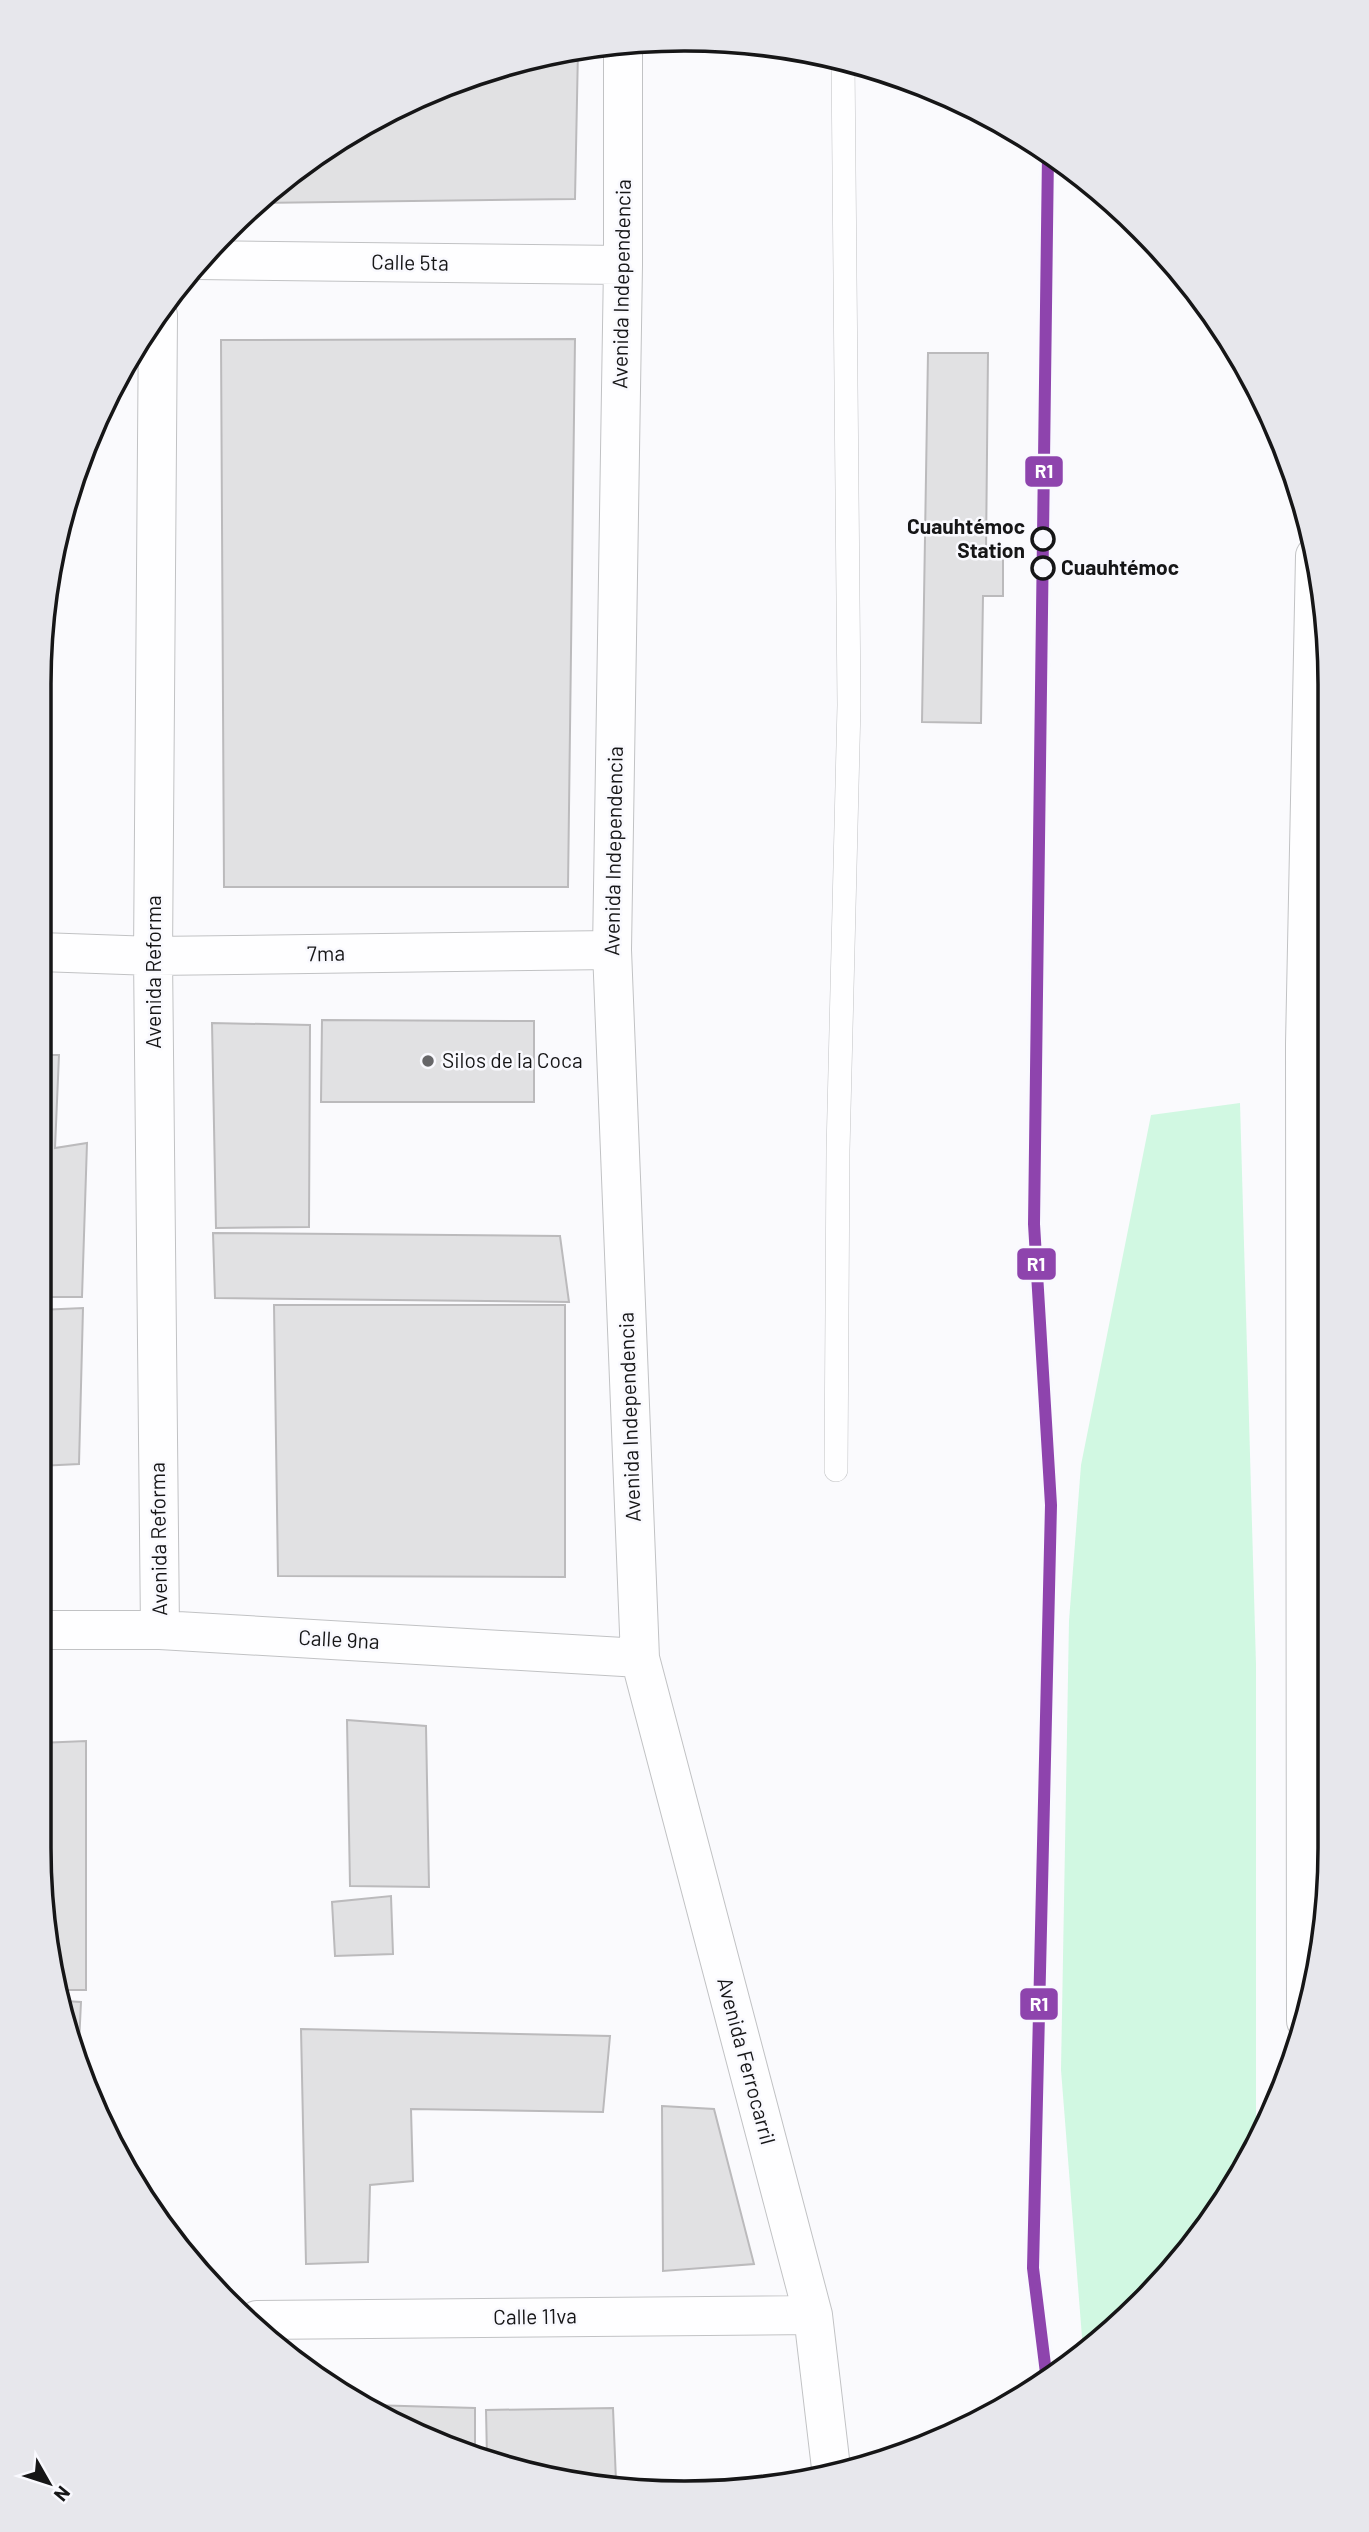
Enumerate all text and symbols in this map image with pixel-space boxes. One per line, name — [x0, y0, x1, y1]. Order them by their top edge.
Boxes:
street label: Avenida Independencia — [606, 179, 635, 389]
street label: Calle 5ta — [371, 248, 449, 275]
line badge: R1 — [1024, 455, 1064, 488]
text: R1 — [1035, 459, 1053, 482]
place label: Cuauhtémoc Station — [907, 513, 1025, 562]
marker: Cuauhtémoc Station — [1031, 527, 1055, 551]
place label: Cuauhtémoc — [1061, 554, 1179, 579]
marker: Cuauhtémoc — [1031, 556, 1055, 580]
street label: Avenida Independencia — [598, 746, 627, 956]
street label: Avenida Reforma — [140, 895, 165, 1049]
street label: 7ma — [307, 940, 345, 965]
place label: Silos de la Coca — [442, 1047, 583, 1072]
marker: Silos de la Coca — [420, 1053, 436, 1069]
line badge: R1 — [1016, 1247, 1057, 1281]
text: R1 — [1027, 1252, 1045, 1275]
street label: Avenida Independencia — [612, 1312, 645, 1522]
street label: Avenida Reforma — [144, 1462, 171, 1616]
street label: Calle 9na — [298, 1624, 380, 1653]
street label: Avenida Ferrocarril — [713, 1974, 782, 2147]
line badge: R1 — [1019, 1987, 1059, 2021]
text: R1 — [1030, 1992, 1048, 2015]
street label: Calle 11va — [493, 2302, 577, 2329]
north arrow — [14, 2448, 84, 2518]
text: N — [50, 2482, 76, 2506]

